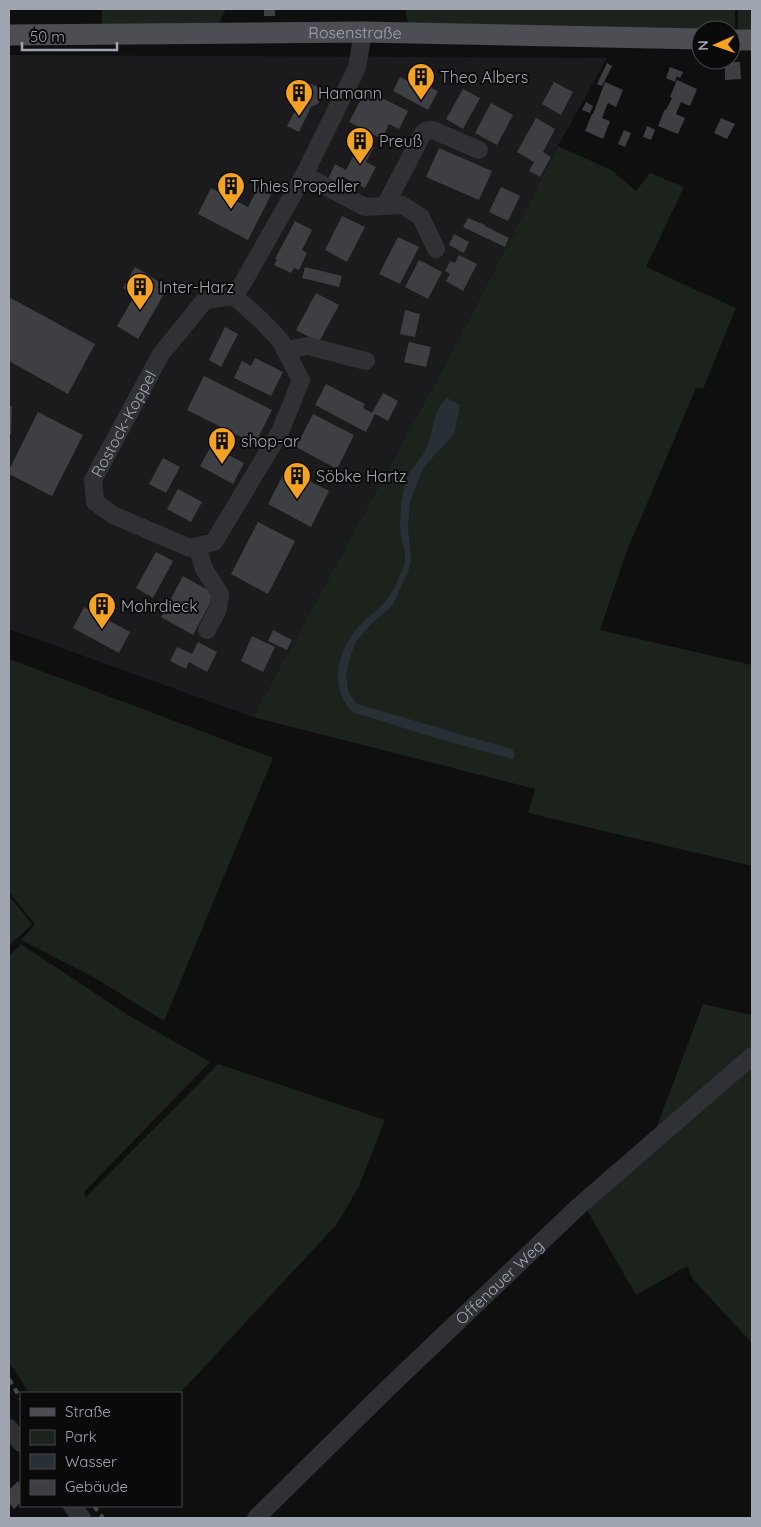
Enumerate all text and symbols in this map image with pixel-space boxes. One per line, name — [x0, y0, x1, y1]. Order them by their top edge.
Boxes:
scale bar — [22, 20, 118, 52]
north arrow — [691, 20, 741, 70]
street label: Rosenstraße — [308, 22, 402, 43]
text: 50 m — [30, 27, 65, 46]
text: N — [694, 40, 712, 51]
building icon: Theo Albers — [406, 62, 436, 101]
place label: Theo Albers — [440, 67, 528, 87]
building icon: Hamann — [284, 78, 314, 117]
place label: Hamann — [318, 83, 382, 103]
building icon: Preuß — [345, 126, 375, 165]
place label: Preuß — [379, 131, 422, 151]
building icon: Thies Propeller — [216, 171, 246, 210]
place label: Thies Propeller — [250, 176, 359, 196]
building icon: Inter-Harz — [125, 272, 155, 311]
place label: Inter-Harz — [159, 277, 234, 297]
street label: Rostock-Koppel — [86, 367, 160, 481]
building icon: shop-ar — [207, 426, 237, 465]
place label: shop-ar — [241, 431, 299, 451]
building icon: Söbke Hartz — [282, 461, 312, 500]
place label: Söbke Hartz — [316, 466, 406, 486]
building icon: Mohrdieck — [87, 591, 117, 630]
place label: Mohrdieck — [121, 596, 198, 616]
street label: Offenauer Weg — [451, 1235, 548, 1329]
legend — [20, 1392, 182, 1507]
text: Straße — [65, 1402, 111, 1421]
text: Park — [65, 1427, 97, 1446]
text: Wasser — [65, 1452, 117, 1471]
text: Gebäude — [65, 1477, 128, 1496]

